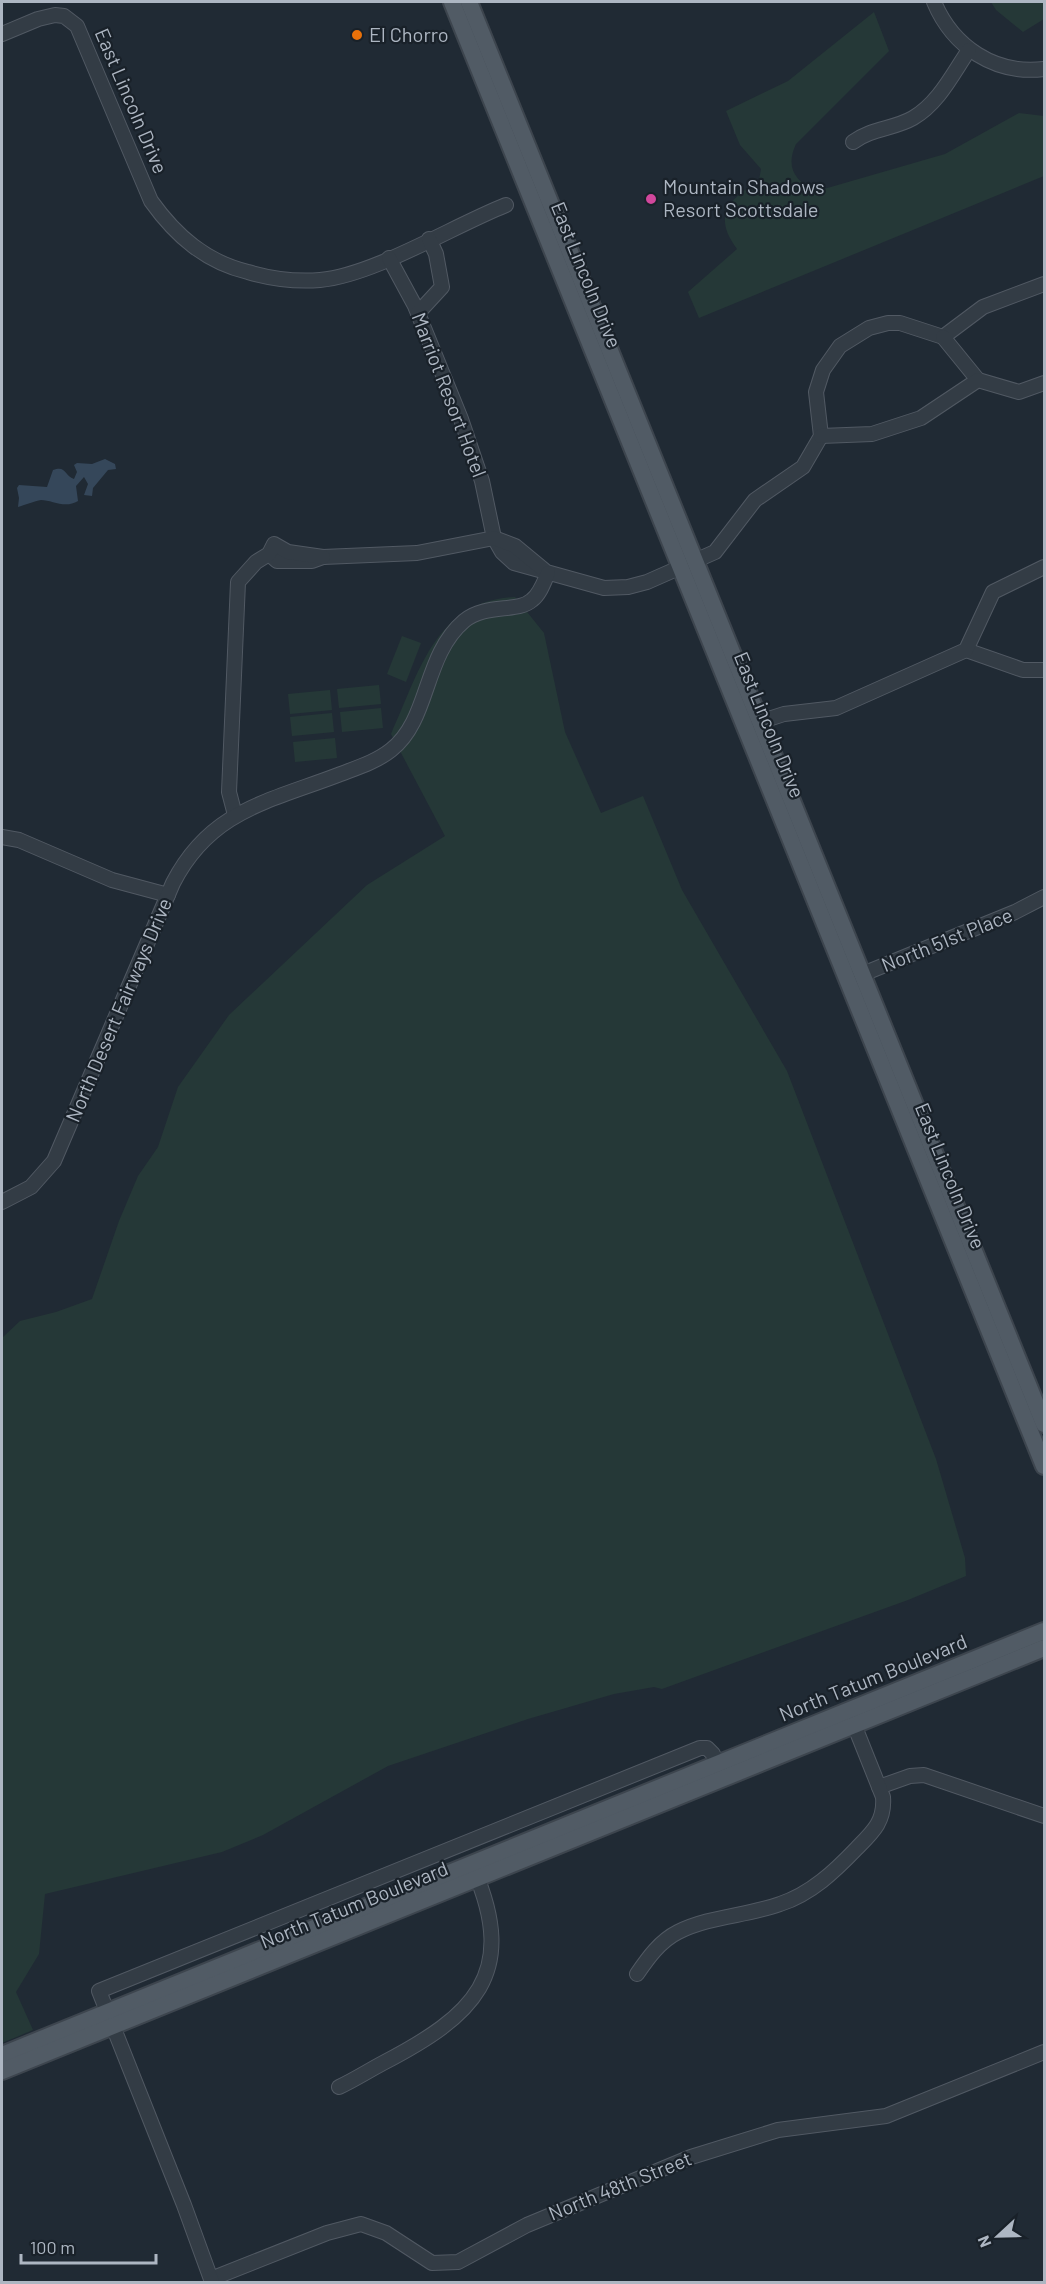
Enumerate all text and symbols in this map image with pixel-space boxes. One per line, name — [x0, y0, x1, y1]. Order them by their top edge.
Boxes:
place label: El Chorro — [369, 22, 449, 46]
street label: East Lincoln Drive — [90, 24, 173, 177]
marker: El Chorro — [350, 28, 364, 42]
place label: Mountain Shadows Resort Scottsdale — [663, 174, 825, 221]
marker: Mountain Shadows Resort Scottsdale — [644, 192, 658, 206]
street label: East Lincoln Drive — [547, 198, 627, 351]
street label: Marriot Resort Hotel — [407, 309, 492, 480]
street label: East Lincoln Drive — [730, 648, 810, 801]
street label: North Desert Fairways Drive — [60, 894, 176, 1125]
street label: North 51st Place — [878, 902, 1016, 976]
street label: East Lincoln Drive — [911, 1099, 991, 1252]
street label: North Tatum Boulevard — [775, 1628, 970, 1726]
street label: North Tatum Boulevard — [256, 1855, 451, 1953]
street label: North 48th Street — [545, 2145, 695, 2225]
north arrow — [968, 2206, 1028, 2266]
scale bar — [21, 2227, 156, 2265]
text: N — [973, 2233, 994, 2250]
text: 100 m — [30, 2236, 75, 2258]

